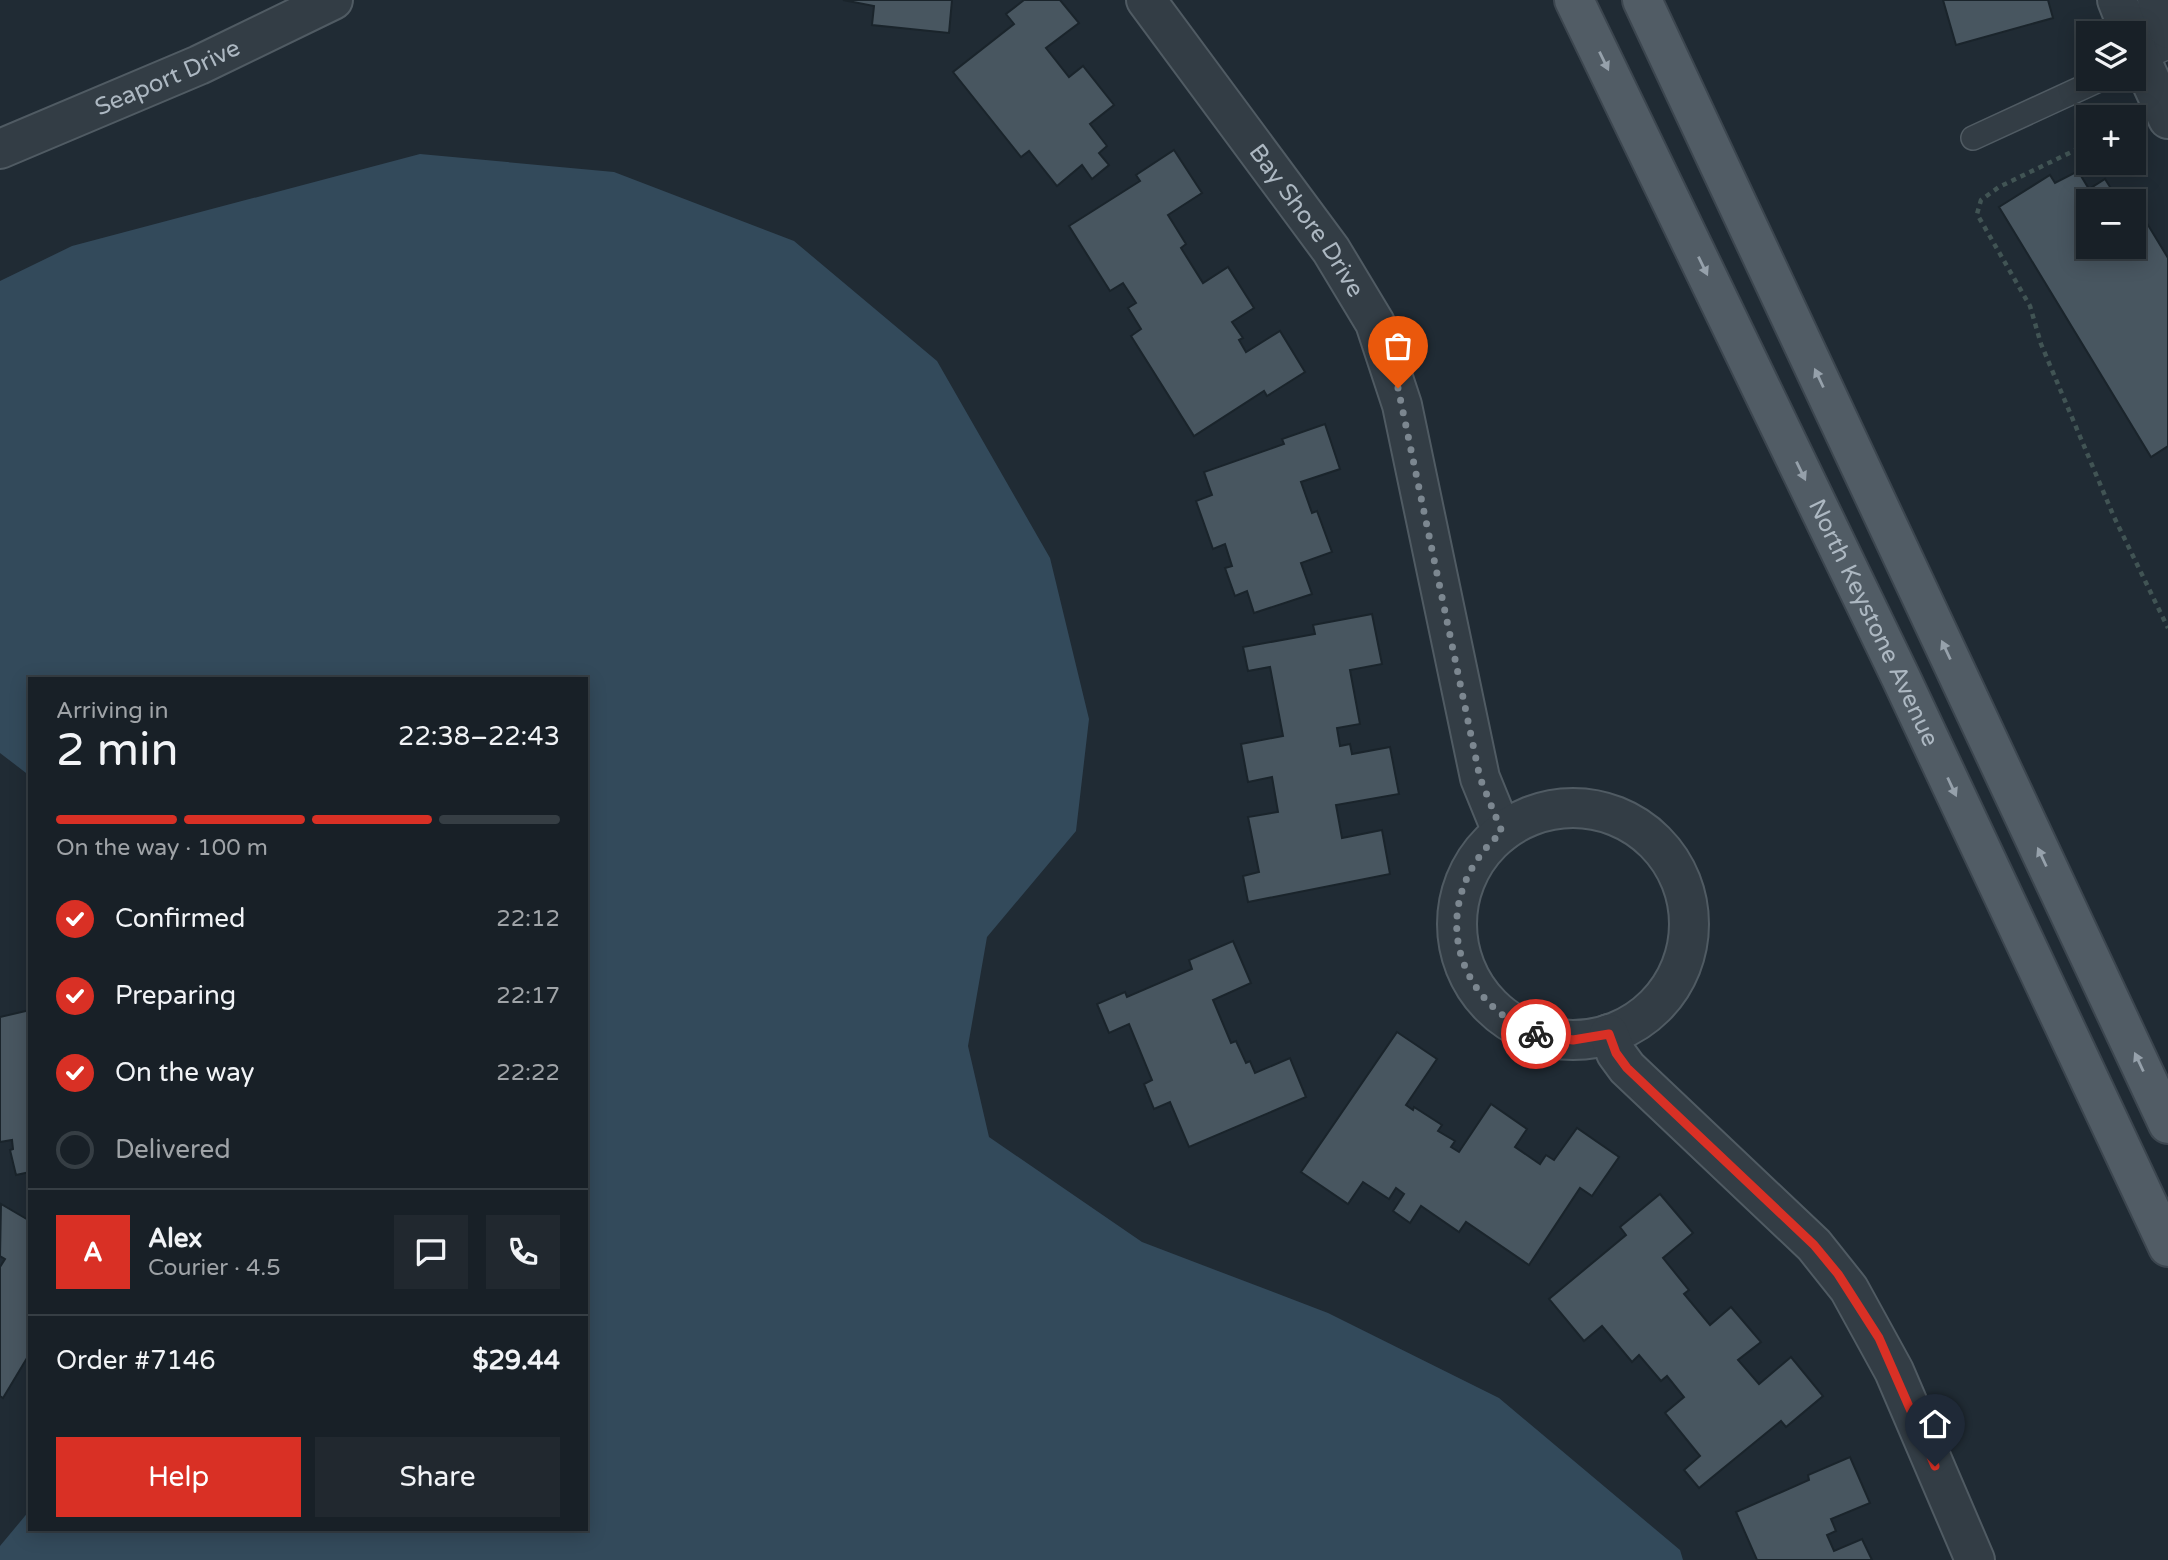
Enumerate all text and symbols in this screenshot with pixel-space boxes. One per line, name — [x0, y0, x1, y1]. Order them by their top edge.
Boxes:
map controls — [2076, 21, 2146, 259]
button: layers — [2076, 21, 2146, 91]
street label: Seaport Drive — [90, 33, 245, 122]
one-way arrow — [1598, 51, 1609, 72]
button: + — [2076, 105, 2146, 175]
street label: Bay Shore Drive — [1243, 138, 1370, 302]
button: − — [2076, 189, 2146, 259]
one-way arrow — [1697, 256, 1708, 276]
pin — [1368, 316, 1428, 388]
icon: bag — [1379, 327, 1417, 365]
one-way arrow — [1813, 368, 1824, 388]
one-way arrow — [1796, 461, 1807, 481]
street label: North Keystone Avenue — [1802, 494, 1945, 751]
one-way arrow — [1940, 640, 1951, 661]
text: Arriving in — [56, 697, 169, 725]
text: 22:38–22:43 — [398, 721, 560, 752]
text: 2 min — [56, 723, 179, 778]
one-way arrow — [1947, 777, 1958, 797]
text: On the way · 100 m — [56, 834, 268, 862]
one-way arrow — [2036, 847, 2048, 867]
icon: check — [56, 900, 94, 938]
text: Confirmed — [115, 903, 245, 934]
text: 22:12 — [496, 905, 560, 933]
icon: check — [56, 977, 94, 1015]
text: Preparing — [115, 980, 236, 1011]
text: 22:17 — [496, 982, 560, 1010]
courier — [1501, 999, 1571, 1069]
icon: bike — [1517, 1015, 1555, 1053]
one-way arrow — [2133, 1052, 2144, 1073]
icon: check — [56, 1054, 94, 1092]
text: On the way — [115, 1057, 255, 1088]
text: 22:22 — [496, 1059, 560, 1087]
text: Delivered — [115, 1134, 231, 1165]
button: chat — [394, 1215, 468, 1289]
button: phone — [486, 1215, 560, 1289]
text: Alex — [148, 1223, 202, 1254]
text: A — [83, 1237, 103, 1268]
text: Courier · 4.5 — [148, 1254, 281, 1282]
text: Order #7146 — [56, 1345, 216, 1376]
text: $29.44 — [472, 1345, 560, 1376]
pin — [1905, 1394, 1965, 1466]
icon: home — [1916, 1405, 1954, 1443]
button: Help — [56, 1437, 301, 1517]
button: Share — [315, 1437, 560, 1517]

